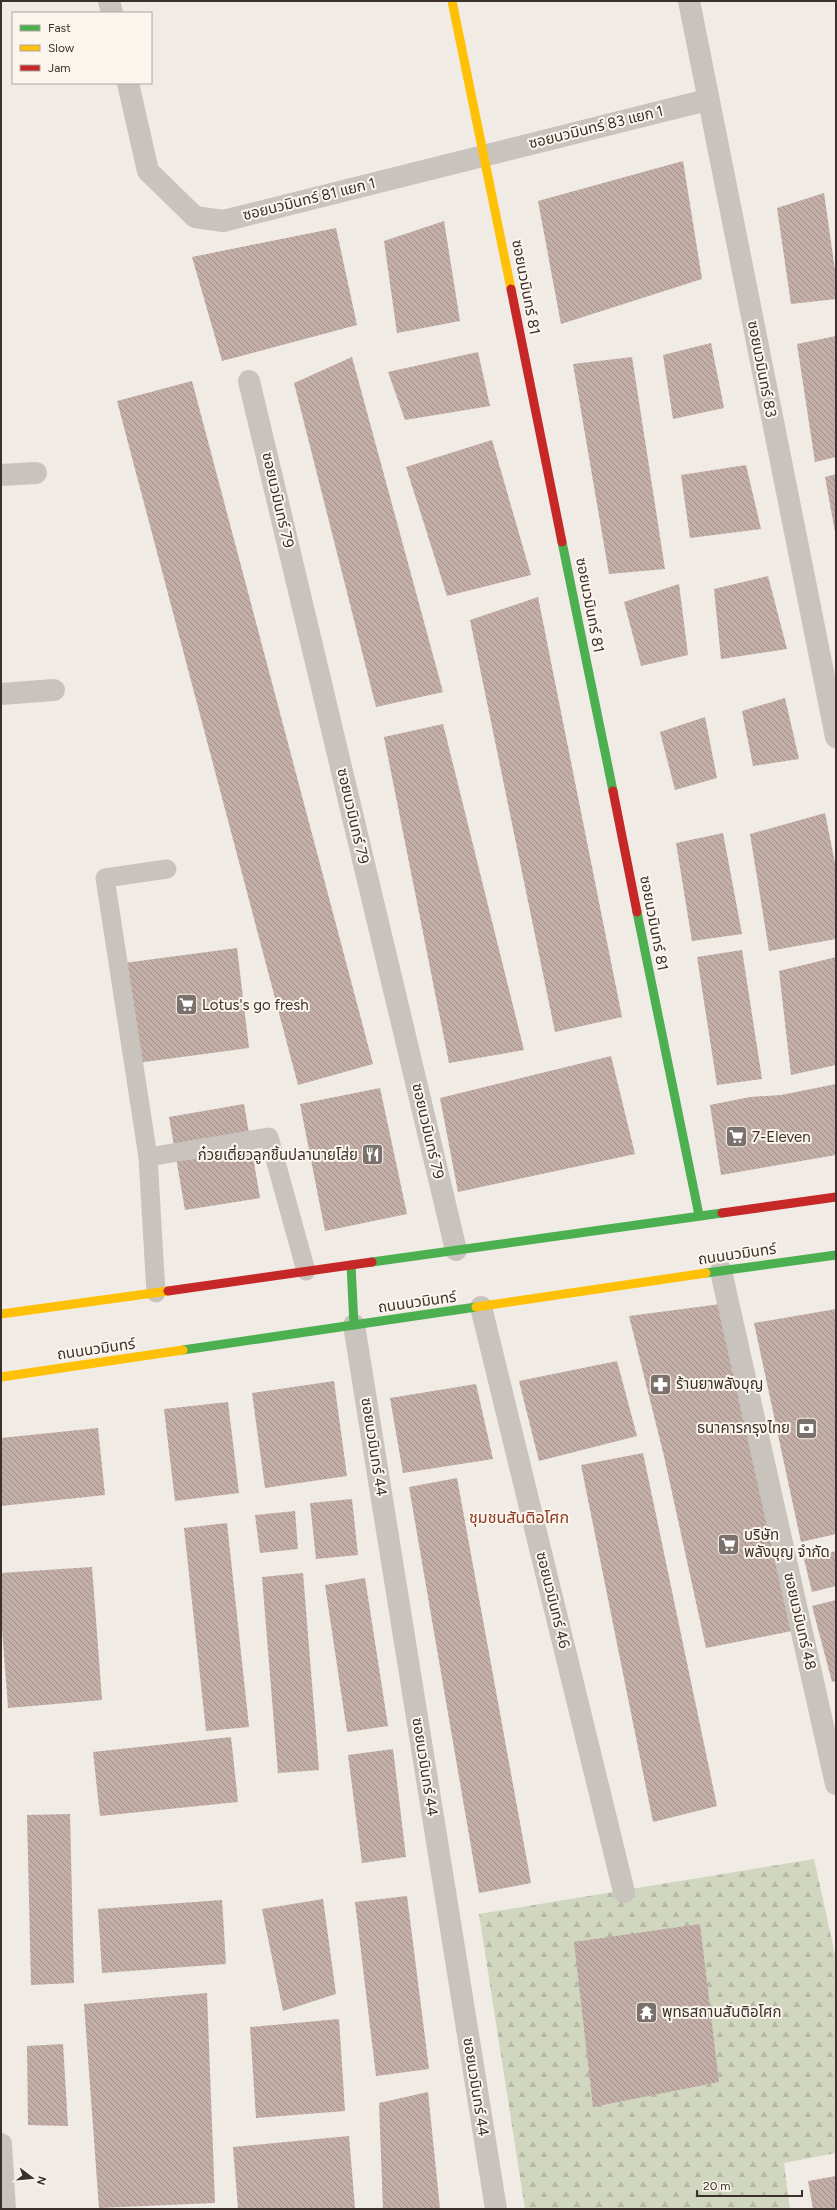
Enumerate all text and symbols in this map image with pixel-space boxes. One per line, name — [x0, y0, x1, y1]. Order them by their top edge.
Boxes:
legend — [12, 12, 152, 84]
text: Fast — [48, 21, 71, 35]
text: Slow — [48, 41, 75, 55]
text: Jam — [48, 61, 71, 75]
street label: ซอยนวมินทร์ 83 แยก 1 — [527, 102, 665, 152]
street label: ซอยนวมินทร์ 81 แยก 1 — [241, 174, 377, 224]
street label: ซอยนวมินทร์ 81 — [508, 238, 544, 336]
street label: ซอยนวมินทร์ 83 — [744, 319, 780, 419]
street label: ซอยนวมินทร์ 79 — [258, 450, 298, 550]
street label: ซอยนวมินทร์ 81 — [572, 556, 608, 654]
street label: ซอยนวมินทร์ 79 — [333, 766, 373, 866]
street label: ซอยนวมินทร์ 81 — [636, 874, 672, 972]
supermarket icon: Lotus's go fresh — [174, 992, 200, 1018]
place label: Lotus's go fresh — [202, 996, 309, 1014]
street label: ซอยนวมินทร์ 79 — [408, 1081, 448, 1181]
supermarket icon: 7-Eleven — [723, 1124, 749, 1150]
place label: 7-Eleven — [752, 1128, 811, 1146]
restaurant icon: ก๋วยเตี๋ยวลูกชิ้นปลานายโส่ย — [360, 1142, 386, 1168]
place label: ก๋วยเตี๋ยวลูกชิ้นปลานายโส่ย — [198, 1144, 358, 1164]
street label: ถนนนวมินทร์ — [697, 1239, 778, 1268]
street label: ถนนนวมินทร์ — [377, 1287, 458, 1316]
street label: ถนนนวมินทร์ — [56, 1334, 137, 1363]
pharmacy icon: ร้านยาพลังบุญ — [647, 1371, 673, 1397]
place label: ร้านยาพลังบุญ — [676, 1375, 763, 1393]
street label: ซอยนวมินทร์ 44 — [357, 1396, 391, 1498]
bank icon: ธนาคารกรุงไทย — [793, 1415, 819, 1441]
place label: ธนาคารกรุงไทย — [697, 1419, 790, 1437]
district label: ชุมชนสันติอโศก — [469, 1508, 569, 1527]
place label: บริษัท พลังบุญ จำกัด — [744, 1526, 830, 1561]
supermarket icon: บริษัท พลังบุญ จำกัด — [715, 1531, 741, 1557]
street label: ซอยนวมินทร์ 46 — [532, 1550, 574, 1651]
street label: ซอยนวมินทร์ 48 — [780, 1570, 820, 1672]
street label: ซอยนวมินทร์ 44 — [408, 1716, 442, 1818]
temple icon: พุทธสถานสันติอโศก — [633, 1999, 659, 2025]
place label: พุทธสถานสันติอโศก — [662, 2003, 781, 2021]
street label: ซอยนวมินทร์ 44 — [459, 2036, 493, 2138]
north arrow — [12, 2158, 52, 2198]
scale bar — [697, 2172, 802, 2198]
text: N — [34, 2175, 49, 2187]
text: 20 m — [703, 2179, 731, 2193]

